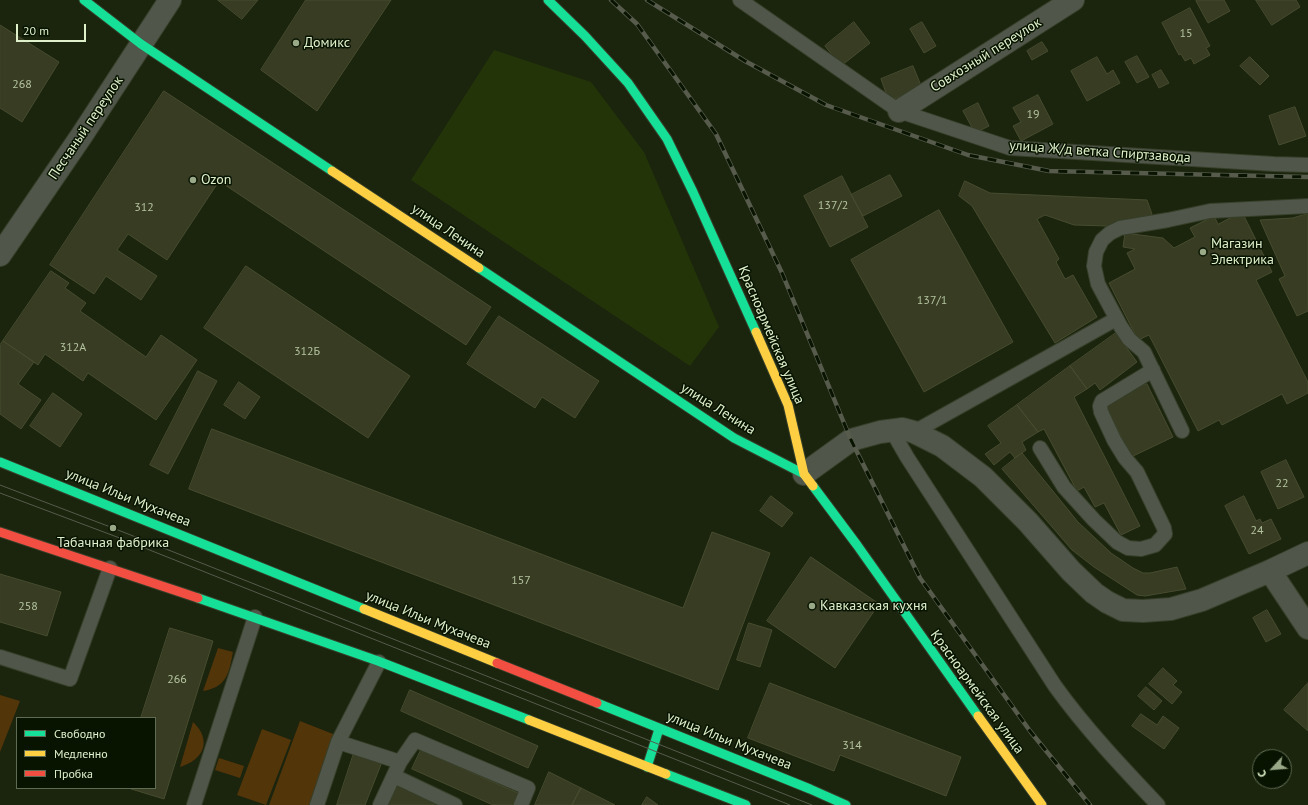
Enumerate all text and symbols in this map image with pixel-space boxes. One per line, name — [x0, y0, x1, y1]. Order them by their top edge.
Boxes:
street label: Совхозный переулок — [928, 14, 1044, 96]
scale bar — [18, 16, 88, 42]
text: 20 m — [23, 23, 49, 38]
house number: 15 — [1179, 27, 1193, 41]
place label: Домикс — [304, 35, 350, 51]
marker: Домикс — [291, 38, 301, 48]
street label: Песчаный переулок — [45, 73, 127, 183]
house number: 268 — [12, 78, 32, 92]
house number: 19 — [1026, 108, 1040, 122]
street label: улица Ж/д ветка Спиртзавода — [1009, 137, 1191, 167]
place label: Ozon — [201, 172, 231, 188]
marker: Ozon — [188, 175, 198, 185]
house number: 137/2 — [818, 199, 848, 213]
street label: улица Ленина — [408, 200, 488, 262]
house number: 312 — [134, 201, 154, 215]
place label: Магазин Электрика — [1211, 236, 1274, 268]
marker: Магазин Электрика — [1198, 247, 1208, 257]
street label: Красноармейская улица — [734, 263, 808, 407]
house number: 137/1 — [917, 294, 947, 308]
house number: 312А — [60, 341, 86, 355]
house number: 312Б — [294, 345, 320, 359]
street label: улица Ленина — [678, 379, 758, 439]
street label: улица Ильи Мухачева — [63, 465, 193, 531]
house number: 22 — [1275, 477, 1289, 491]
marker: Табачная фабрика — [108, 523, 118, 533]
house number: 24 — [1250, 524, 1264, 538]
place label: Табачная фабрика — [57, 535, 169, 551]
house number: 157 — [511, 574, 531, 588]
street label: улица Ильи Мухачева — [363, 587, 493, 653]
place label: Кавказская кухня — [820, 598, 927, 614]
house number: 258 — [18, 600, 38, 614]
marker: Кавказская кухня — [807, 601, 817, 611]
street label: Красноармейская улица — [927, 627, 1027, 757]
house number: 266 — [167, 673, 187, 687]
street label: улица Ильи Мухачева — [664, 708, 794, 774]
legend — [16, 717, 156, 789]
text: Свободно — [54, 726, 105, 741]
house number: 314 — [842, 739, 862, 753]
text: Медленно — [54, 746, 108, 761]
north arrow — [1252, 749, 1292, 789]
text: Пробка — [54, 766, 93, 781]
text: С — [1254, 768, 1270, 780]

